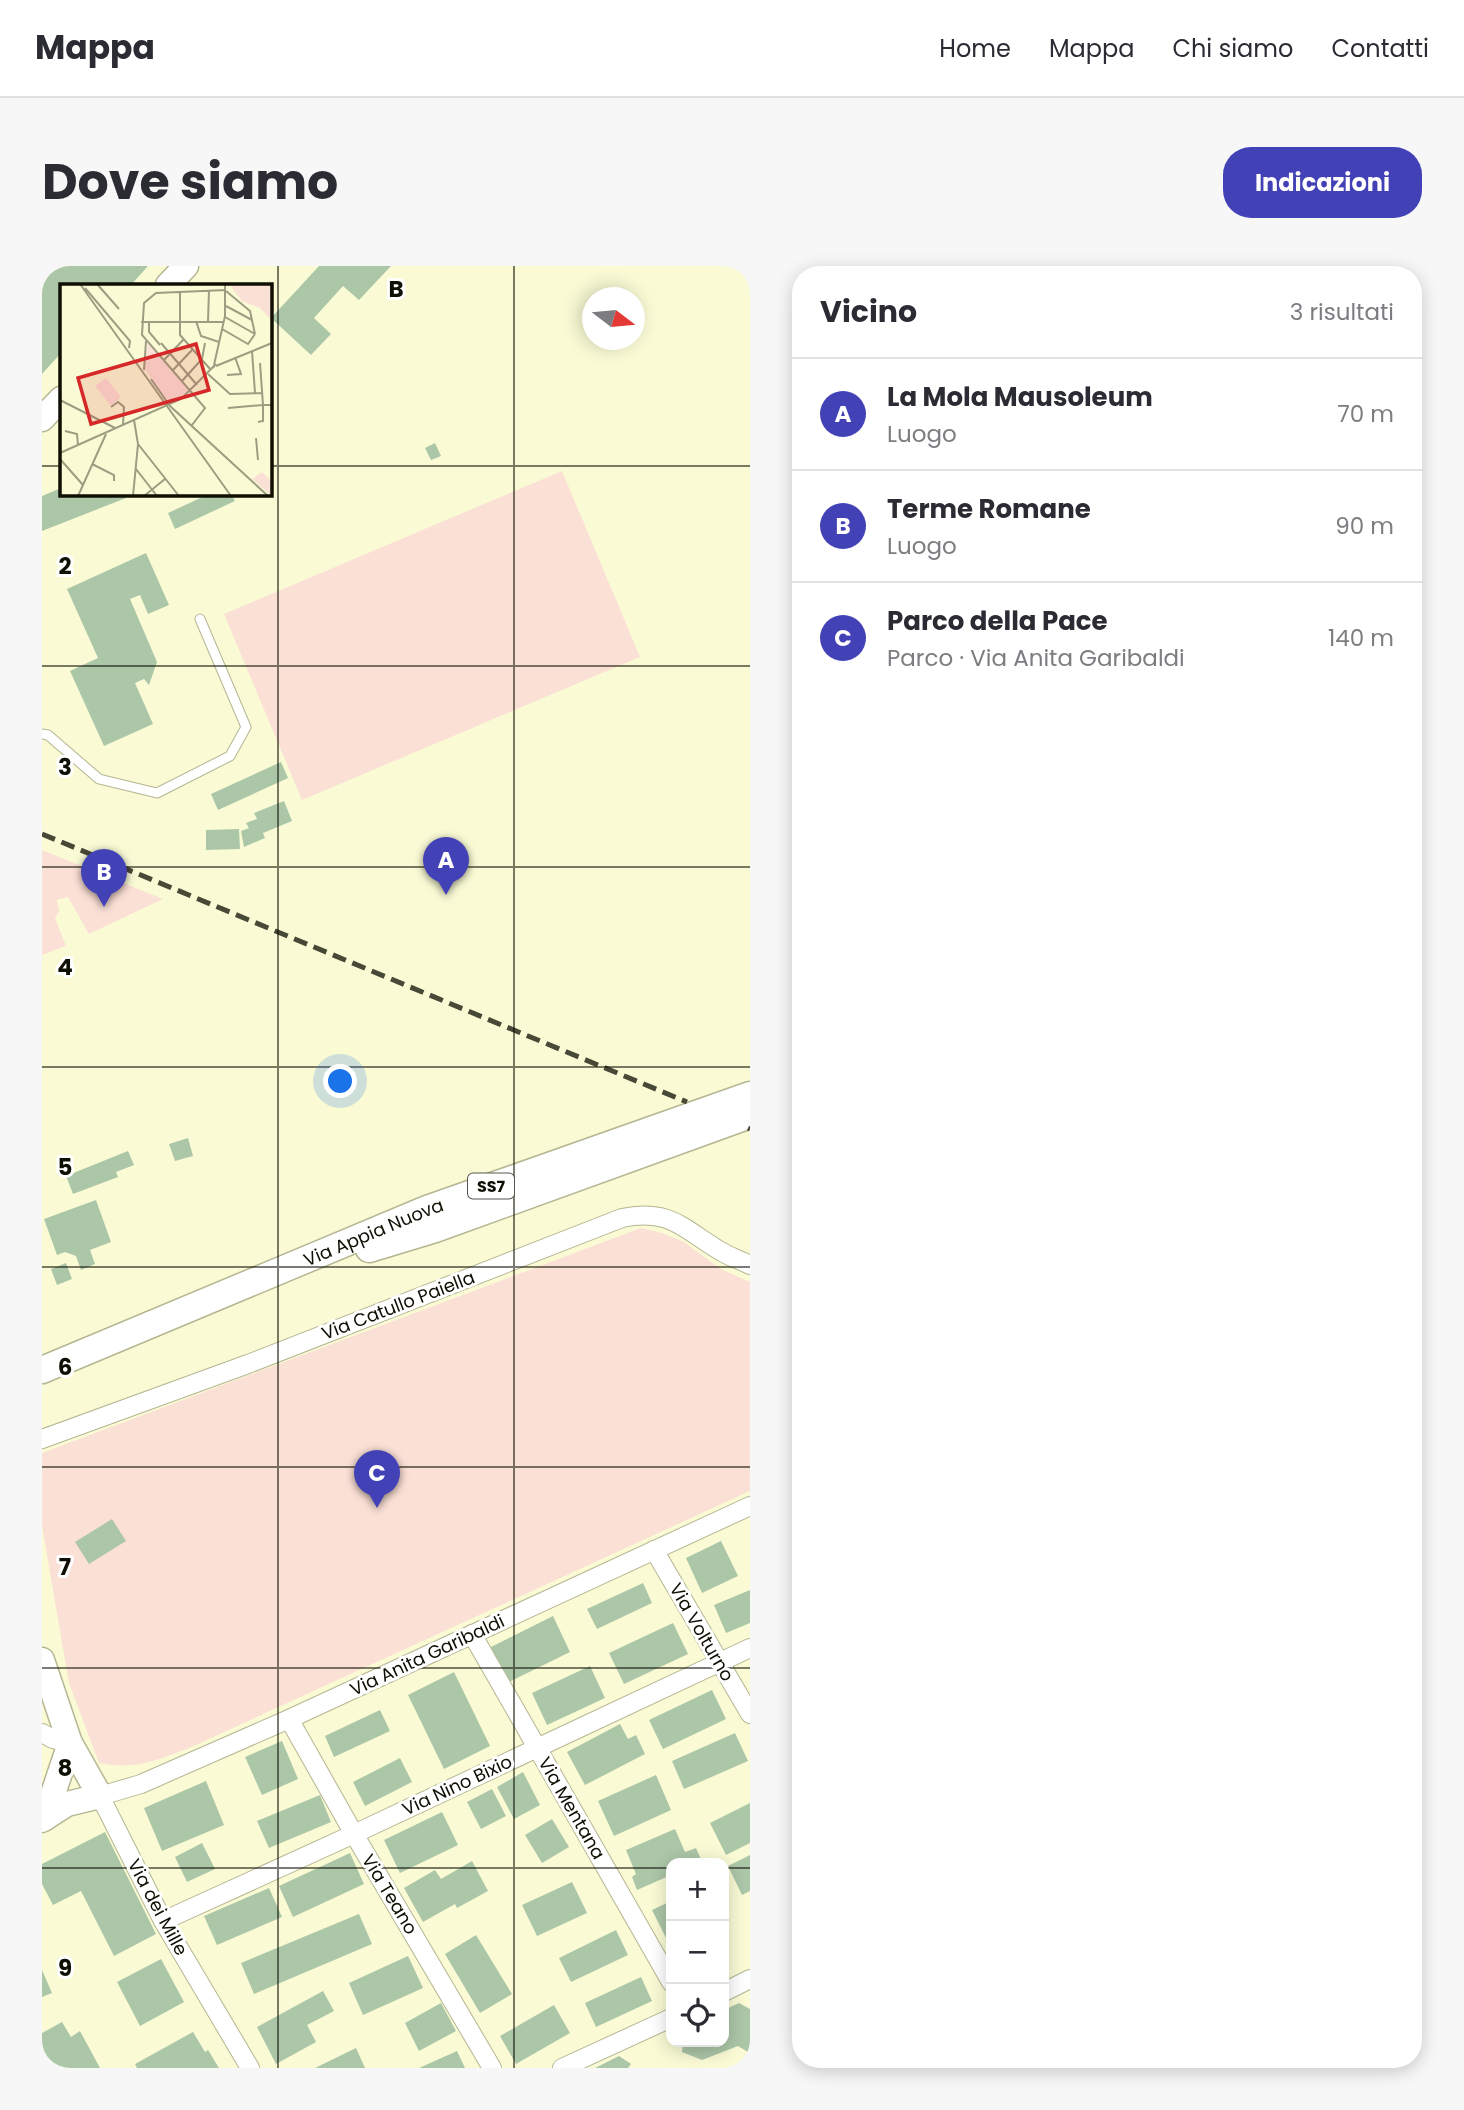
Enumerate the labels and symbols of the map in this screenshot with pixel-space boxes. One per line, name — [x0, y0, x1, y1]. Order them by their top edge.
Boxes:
text: B — [388, 273, 404, 305]
inset map — [60, 284, 271, 495]
north arrow — [582, 287, 645, 350]
text: 2 — [58, 550, 72, 582]
text: 3 — [58, 751, 72, 783]
pin: A — [423, 837, 469, 895]
pin: B — [81, 849, 127, 907]
text: 4 — [57, 951, 73, 983]
your location — [323, 1064, 357, 1098]
text: 5 — [58, 1151, 72, 1183]
road number: SS7 — [468, 1174, 514, 1198]
street label: Via Appia Nuova — [299, 1192, 447, 1272]
street label: Via Catullo Paiella — [318, 1264, 478, 1346]
text: 6 — [58, 1351, 72, 1383]
pin: C — [354, 1450, 400, 1508]
text: 7 — [59, 1551, 71, 1583]
street label: Via Volturno — [664, 1578, 740, 1686]
street label: Via Anita Garibaldi — [346, 1608, 508, 1702]
street label: Via Nino Bixio — [398, 1749, 516, 1821]
text: 8 — [58, 1752, 72, 1784]
street label: Via Mentana — [533, 1752, 611, 1864]
street label: Via Teano — [356, 1849, 424, 1939]
street label: Via dei Mille — [122, 1854, 194, 1960]
text: 9 — [58, 1952, 72, 1984]

